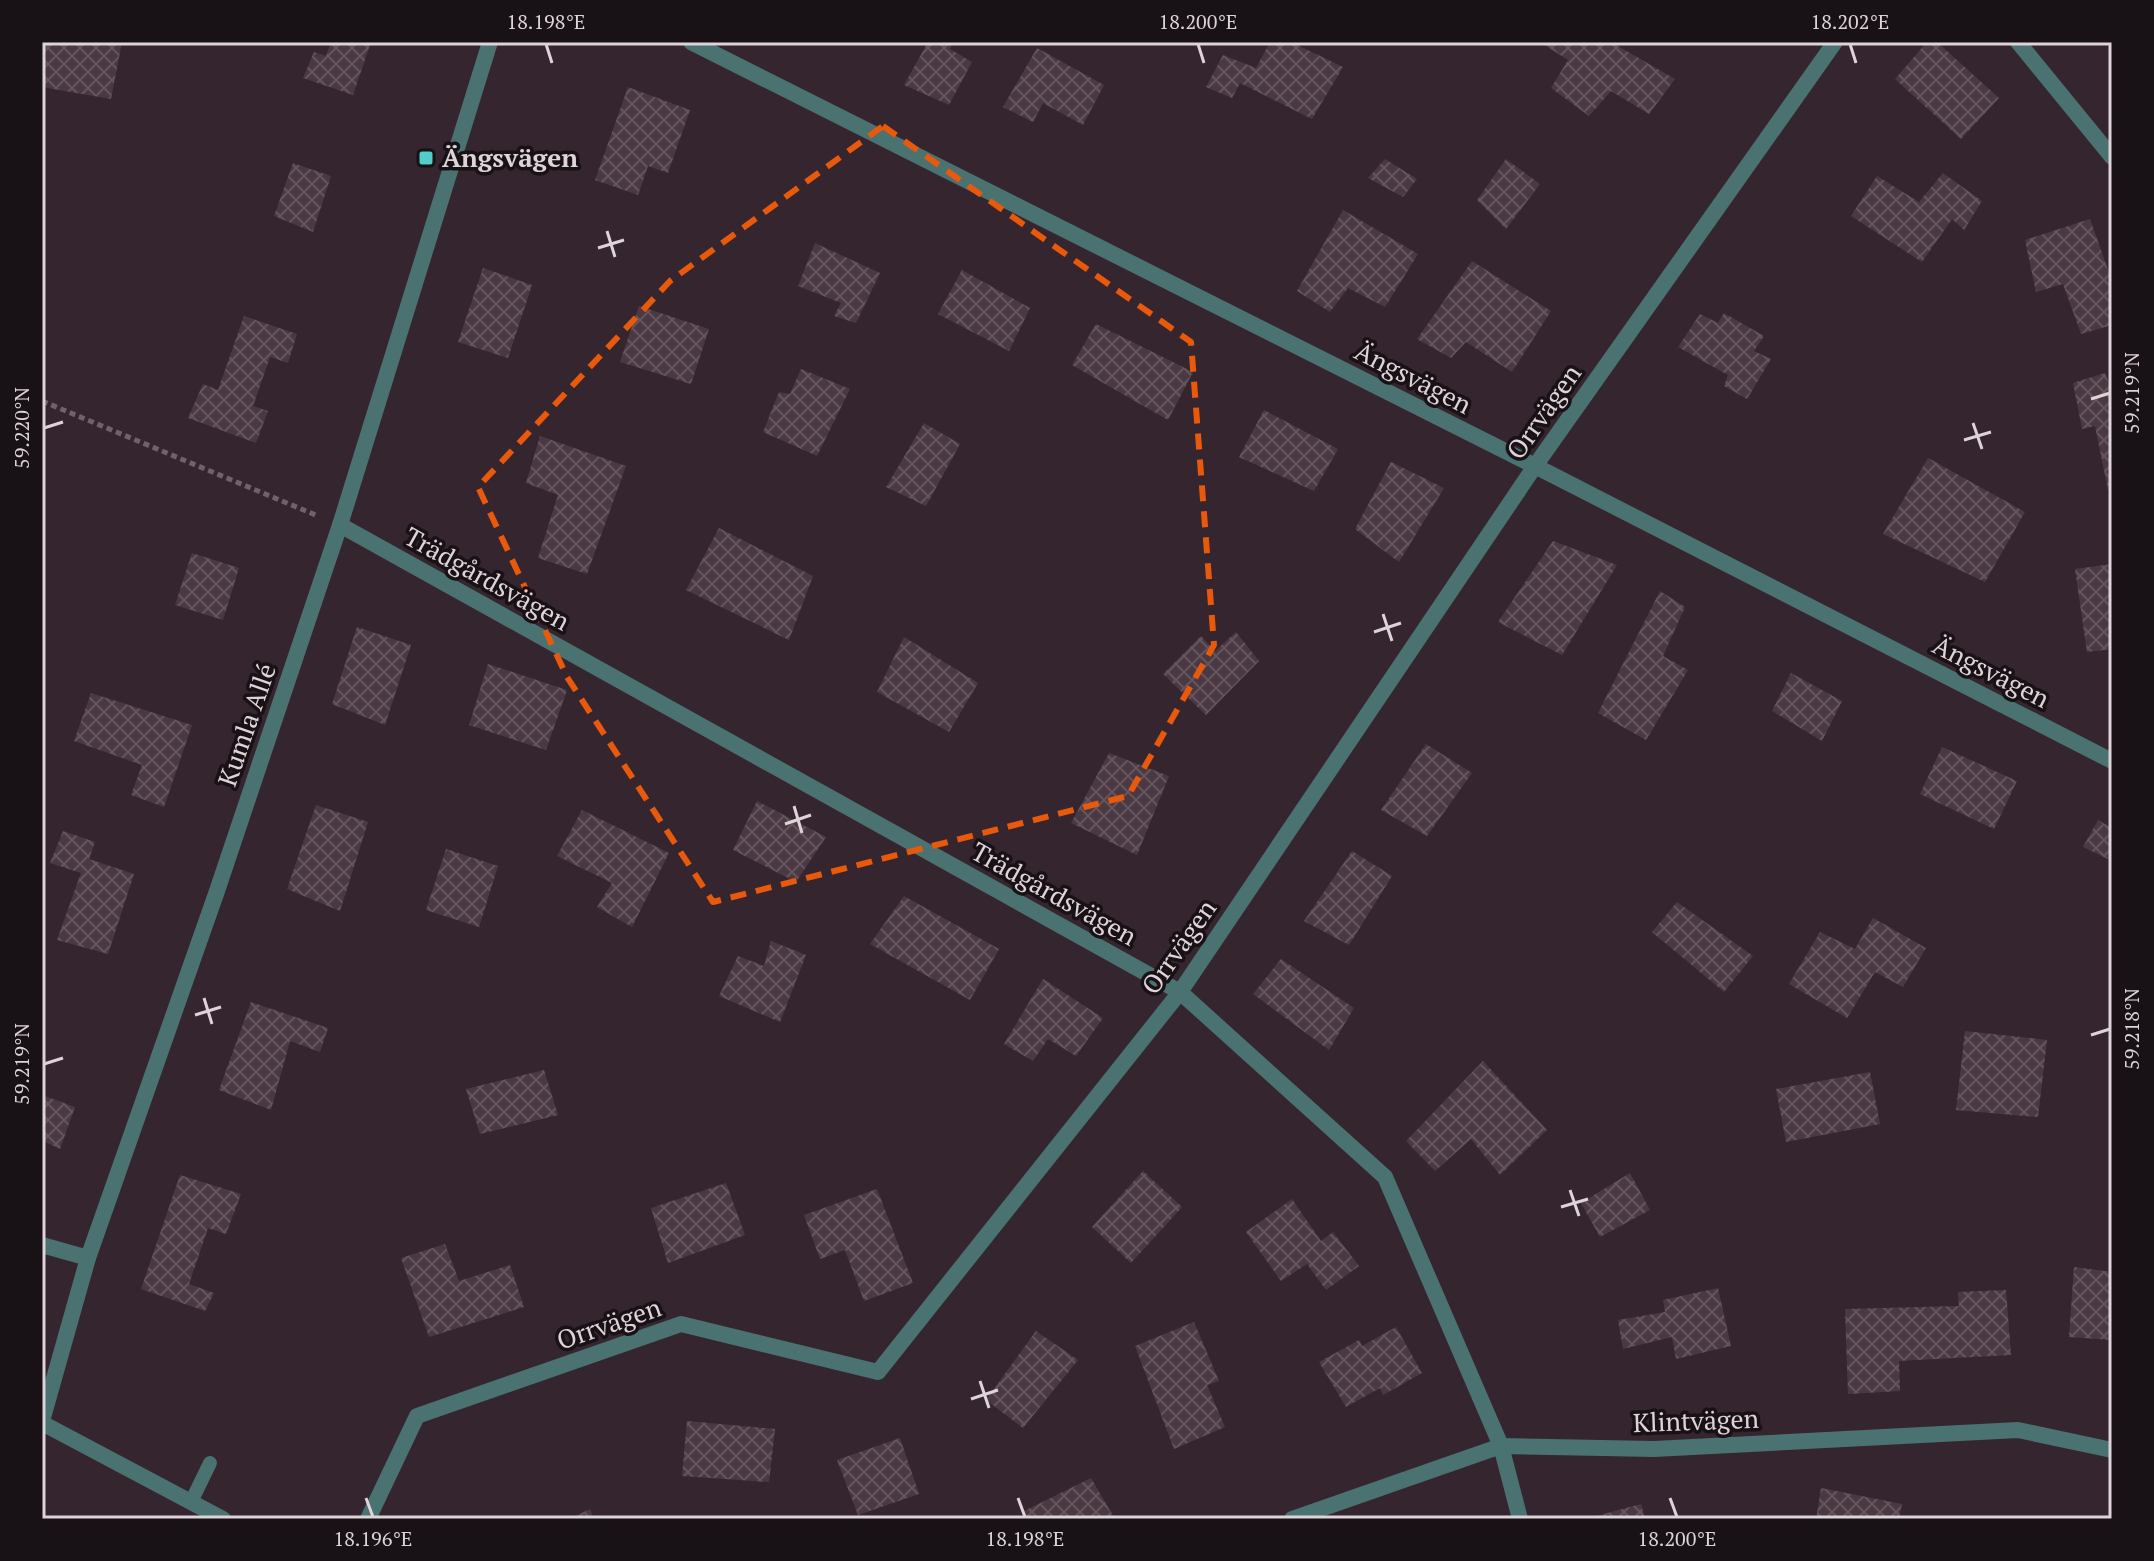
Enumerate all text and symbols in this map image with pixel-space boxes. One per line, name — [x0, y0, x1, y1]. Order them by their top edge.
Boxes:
text: 18.198°E — [507, 8, 586, 35]
text: 18.200°E — [1159, 8, 1238, 35]
text: 18.202°E — [1811, 8, 1890, 35]
place label: Ängsvägen — [442, 140, 578, 174]
marker: Ängsvägen — [417, 149, 435, 167]
street label: Ängsvägen — [1349, 333, 1478, 421]
text: 59.219°N — [2118, 352, 2145, 434]
street label: Orrvägen — [1498, 357, 1588, 465]
text: 59.220°N — [8, 387, 35, 469]
street label: Trädgårdsvägen — [399, 519, 576, 638]
street label: Ängsvägen — [1927, 627, 2056, 715]
street label: Kumla Allé — [209, 659, 283, 790]
street label: Trädgårdsvägen — [966, 834, 1143, 953]
street label: Orrvägen — [1133, 892, 1223, 1000]
text: 59.218°N — [2118, 988, 2145, 1070]
text: 59.219°N — [8, 1023, 35, 1105]
street label: Orrvägen — [552, 1289, 665, 1357]
street label: Klintvägen — [1632, 1401, 1760, 1439]
text: 18.196°E — [334, 1525, 413, 1552]
text: 18.198°E — [986, 1525, 1065, 1552]
text: 18.200°E — [1638, 1525, 1717, 1552]

